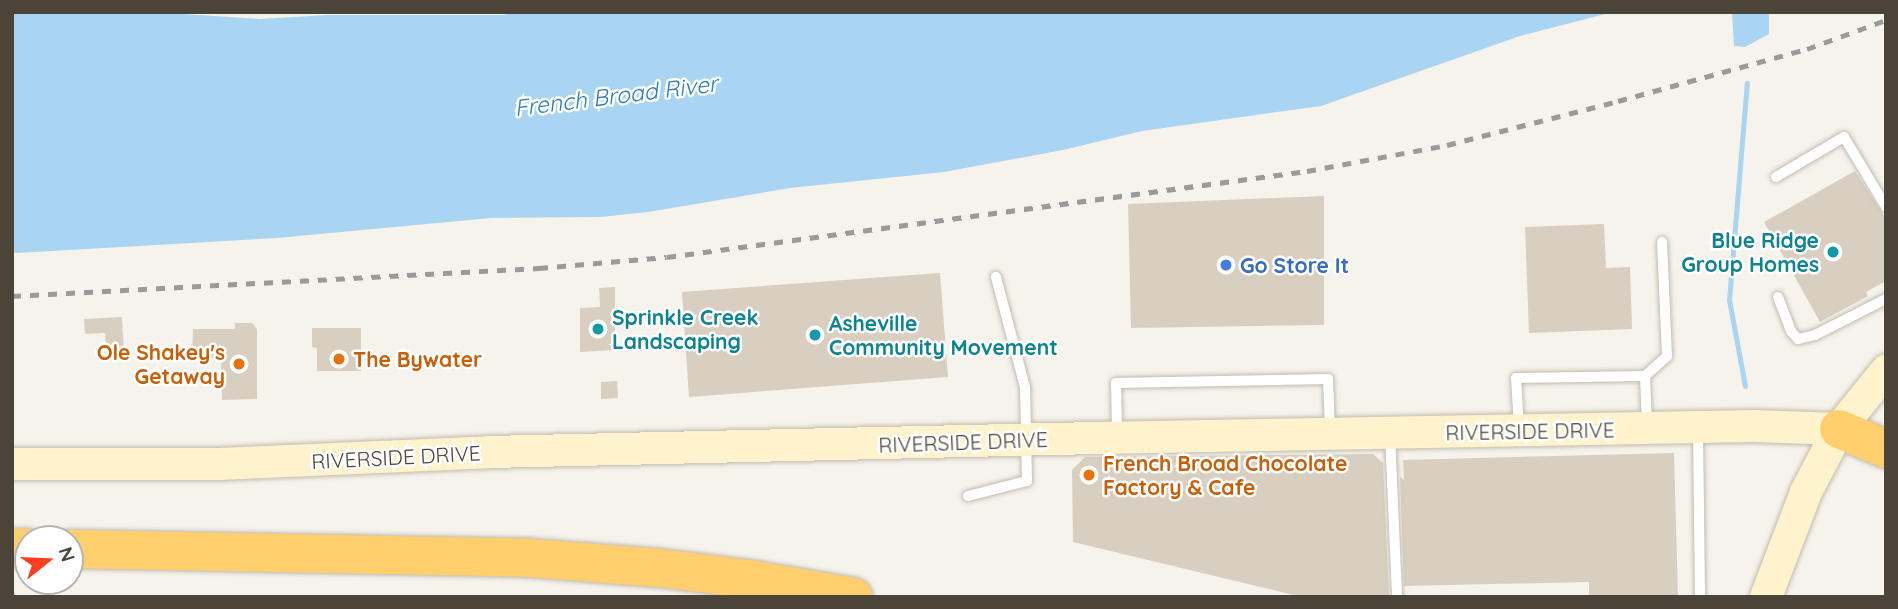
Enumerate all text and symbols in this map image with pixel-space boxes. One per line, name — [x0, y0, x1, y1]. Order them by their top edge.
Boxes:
water label: French Broad River — [513, 70, 719, 122]
place label: Blue Ridge Group Homes — [1681, 227, 1819, 277]
marker: Blue Ridge Group Homes — [1825, 244, 1841, 260]
place label: Go Store It — [1240, 252, 1349, 278]
marker: Go Store It — [1218, 257, 1234, 273]
place label: Sprinkle Creek Landscaping — [612, 304, 758, 354]
place label: Asheville Community Movement — [829, 310, 1058, 360]
marker: Sprinkle Creek Landscaping — [590, 321, 606, 337]
marker: Asheville Community Movement — [807, 327, 823, 343]
place label: Ole Shakey's Getaway — [97, 339, 225, 389]
place label: The Bywater — [353, 346, 482, 372]
marker: The Bywater — [331, 351, 347, 367]
marker: Ole Shakey's Getaway — [231, 356, 247, 372]
street label: RIVERSIDE DRIVE — [1445, 417, 1615, 445]
street label: RIVERSIDE DRIVE — [878, 426, 1048, 458]
street label: RIVERSIDE DRIVE — [311, 440, 481, 474]
place label: French Broad Chocolate Factory & Cafe — [1103, 450, 1347, 500]
marker: French Broad Chocolate Factory & Cafe — [1081, 467, 1097, 483]
north arrow — [14, 525, 84, 595]
text: N — [53, 544, 81, 564]

